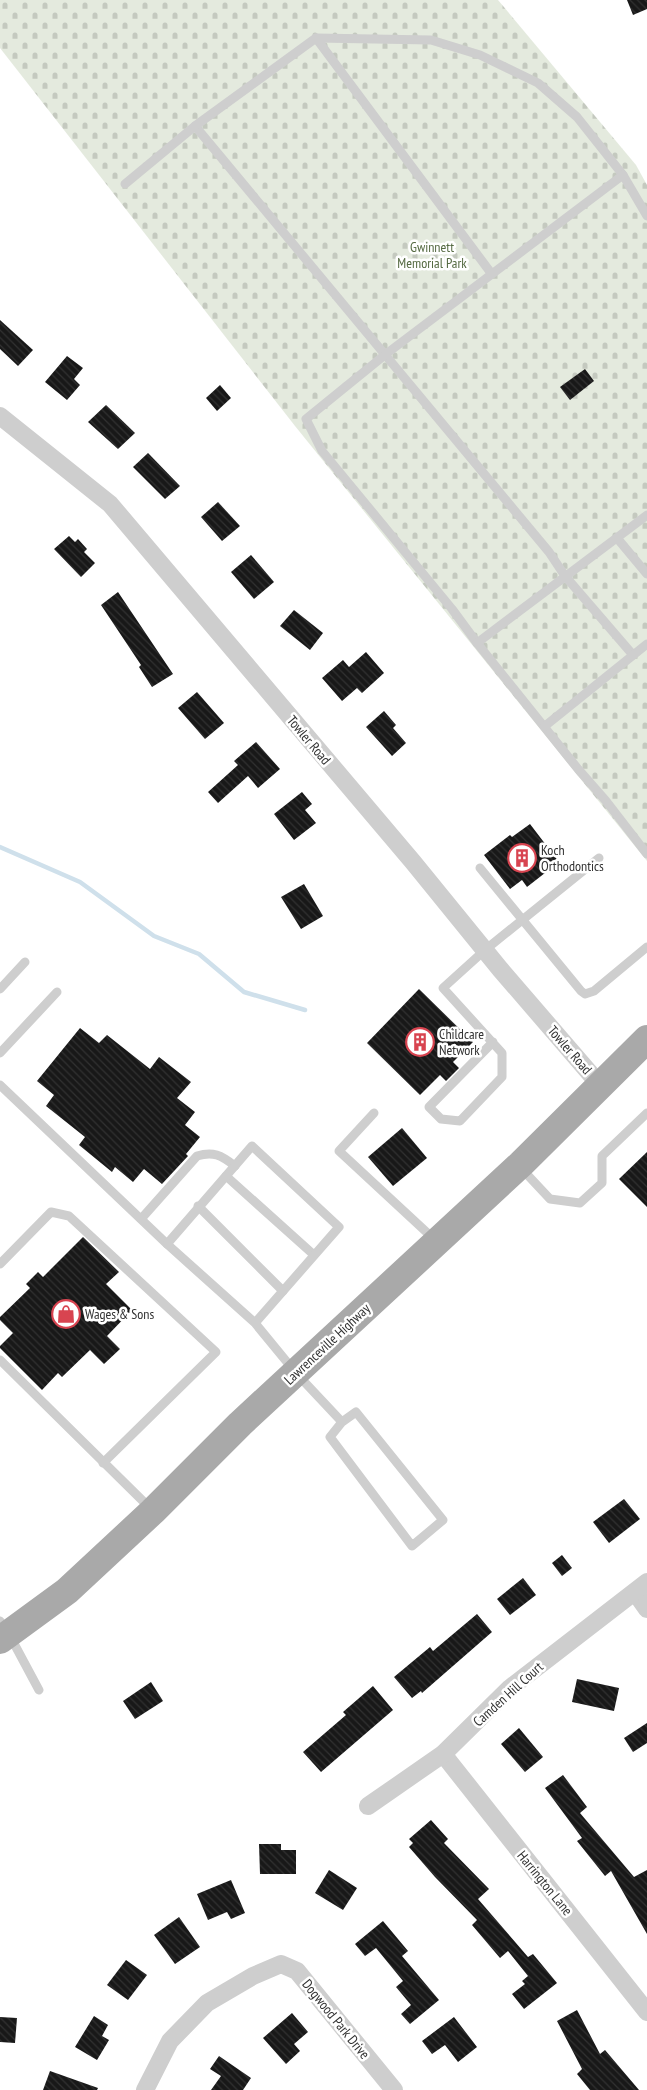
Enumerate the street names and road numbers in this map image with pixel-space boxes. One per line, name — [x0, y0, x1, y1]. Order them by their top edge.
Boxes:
street label: Towler Road — [283, 712, 335, 768]
street label: Towler Road — [544, 1022, 596, 1078]
street label: Lawrenceville Highway — [280, 1299, 374, 1388]
street label: Camden Hill Court — [469, 1658, 547, 1730]
street label: Harrington Lane — [513, 1847, 577, 1919]
street label: Dogwood Park Drive — [298, 1975, 374, 2063]

